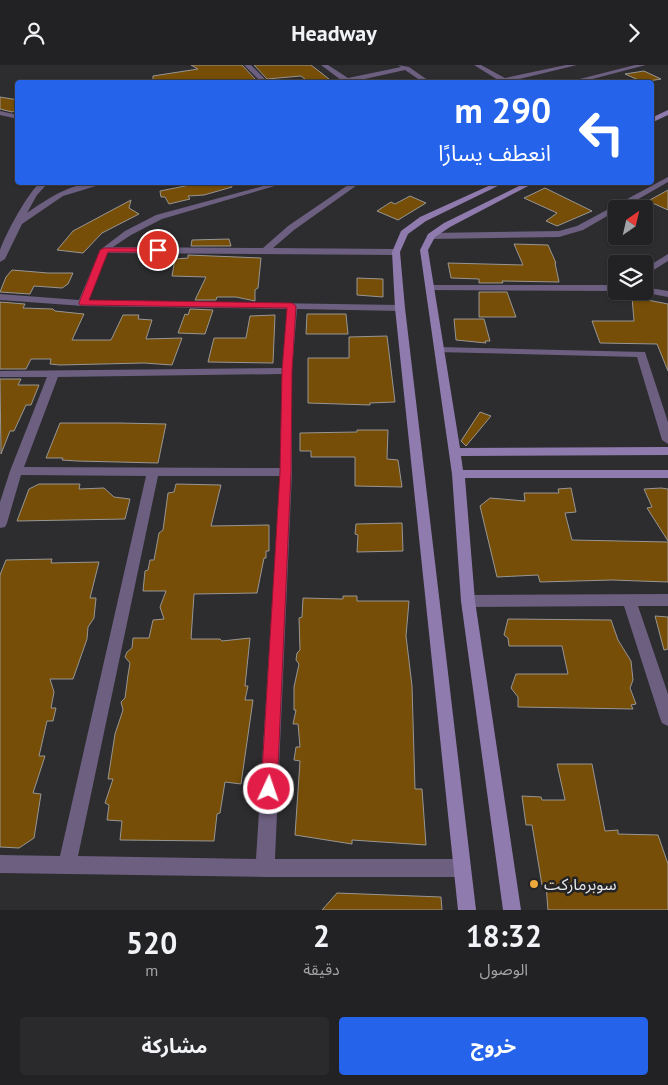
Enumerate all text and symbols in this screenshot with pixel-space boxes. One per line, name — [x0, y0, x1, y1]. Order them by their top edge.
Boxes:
icon: person — [20, 19, 48, 47]
text: Headway — [291, 19, 377, 47]
icon: forward — [620, 19, 648, 47]
text: 290 m — [454, 87, 551, 133]
icon: left — [569, 100, 634, 165]
text: انعطف يسارًا — [438, 139, 551, 167]
north arrow — [608, 200, 652, 245]
map controls — [608, 200, 653, 300]
pin — [137, 229, 179, 271]
icon: arrive — [144, 236, 172, 264]
button: layers — [608, 255, 653, 300]
position arrow — [242, 762, 294, 814]
place label: سوبرماركت — [544, 874, 616, 894]
marker: سوبرماركت — [528, 878, 540, 890]
text: 2 — [313, 916, 330, 955]
text: 18:32 — [466, 916, 542, 955]
text: 520 — [126, 923, 177, 962]
text: دقيقة — [303, 959, 340, 979]
text: الوصول — [480, 959, 528, 979]
text: m — [145, 960, 158, 980]
button: مشاركة — [20, 1017, 329, 1075]
button: خروج — [339, 1017, 648, 1075]

